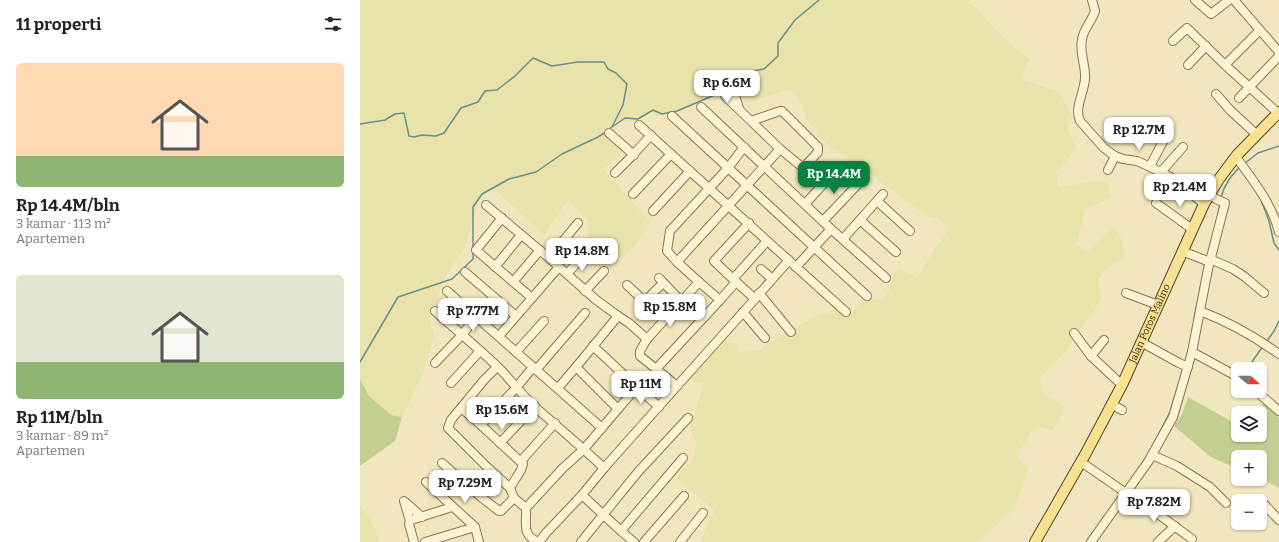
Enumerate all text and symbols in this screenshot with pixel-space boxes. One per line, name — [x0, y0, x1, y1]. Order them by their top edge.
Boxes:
icon: filters — [322, 13, 344, 35]
text: 11 properti — [16, 14, 101, 35]
pin: Rp 6.6M — [690, 70, 764, 104]
text: Rp 6.6M — [703, 75, 751, 90]
icon: home — [144, 89, 216, 161]
pin: Rp 12.7M — [1098, 117, 1180, 151]
text: Rp 12.7M — [1113, 122, 1165, 137]
pin: Rp 14.4M — [793, 161, 875, 195]
text: Rp 14.4M — [807, 166, 861, 181]
pin: Rp 21.4M — [1139, 174, 1221, 208]
text: Rp 21.4M — [1153, 179, 1207, 194]
text: Rp 14.4M/bln — [16, 195, 120, 216]
text: 3 kamar · 113 m² — [16, 216, 111, 231]
text: Apartemen — [16, 231, 85, 246]
pin: Rp 14.8M — [541, 238, 623, 272]
text: Rp 14.8M — [555, 243, 609, 258]
street label: Jalan Poros Malino — [1126, 282, 1173, 366]
pin: Rp 15.8M — [629, 294, 711, 328]
pin: Rp 7.77M — [432, 298, 514, 332]
text: Rp 15.8M — [643, 299, 697, 314]
icon: home — [144, 301, 216, 373]
text: Rp 7.77M — [447, 303, 499, 318]
north arrow — [1231, 362, 1267, 398]
map controls — [1231, 362, 1267, 530]
pin: Rp 11M — [608, 371, 674, 405]
text: Rp 11M — [620, 376, 662, 391]
pin: Rp 15.6M — [461, 397, 543, 431]
text: Rp 15.6M — [475, 402, 529, 417]
button: layers — [1231, 406, 1267, 442]
text: Rp 11M/bln — [16, 407, 103, 428]
text: 3 kamar · 89 m² — [16, 428, 108, 443]
text: Apartemen — [16, 443, 85, 458]
button: + — [1231, 450, 1267, 486]
pin: Rp 7.29M — [424, 470, 506, 504]
text: Rp 7.29M — [438, 475, 492, 490]
pin: Rp 7.82M — [1113, 489, 1195, 523]
text: Rp 7.82M — [1127, 494, 1181, 509]
button: − — [1231, 494, 1267, 530]

